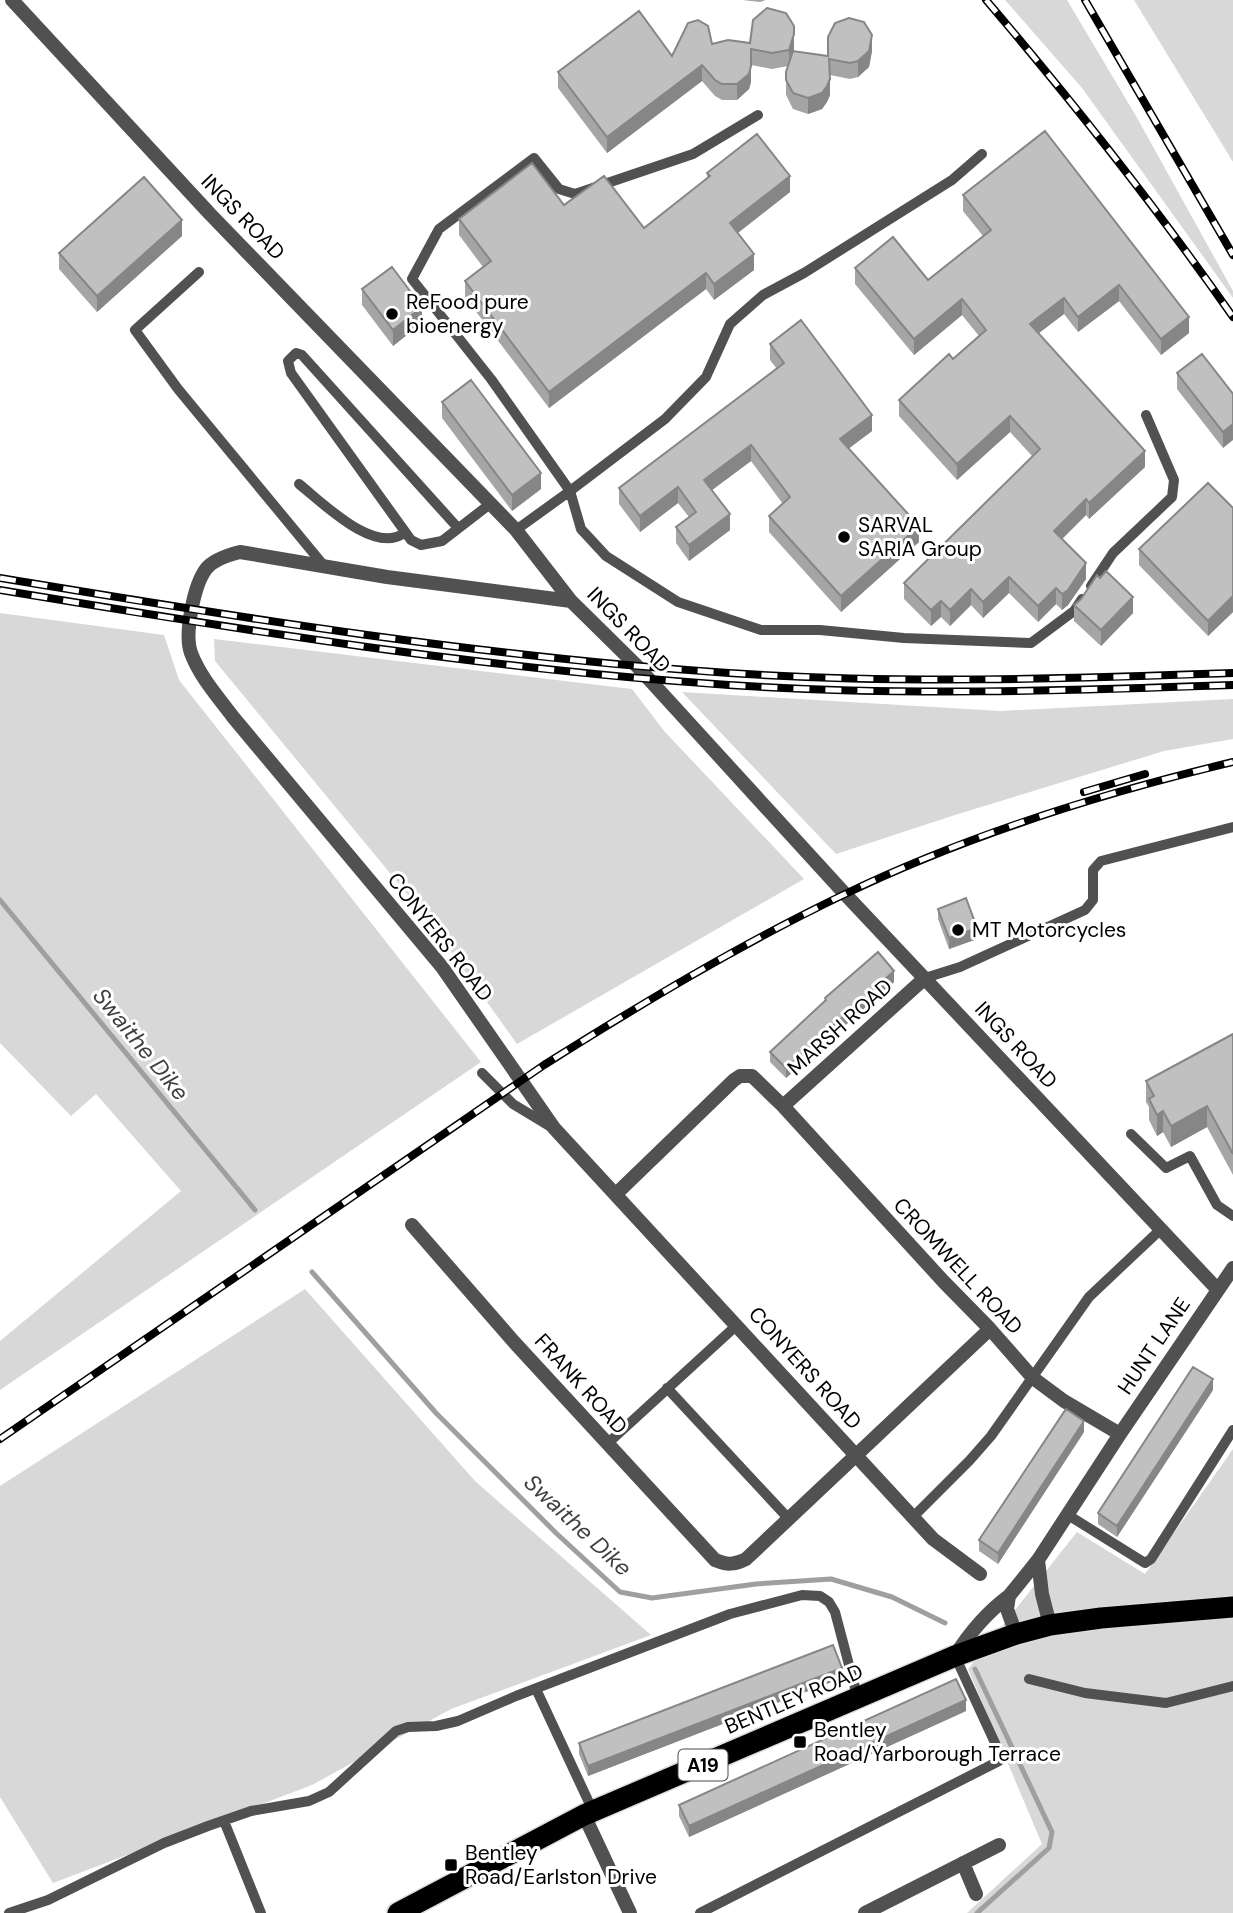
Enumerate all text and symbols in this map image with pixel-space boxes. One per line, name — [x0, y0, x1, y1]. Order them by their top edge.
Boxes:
street label: INGS ROAD — [195, 168, 291, 266]
place label: ReFood pure bioenergy — [406, 288, 529, 340]
marker: ReFood pure bioenergy — [384, 306, 400, 322]
place label: SARVAL SARIA Group — [858, 511, 982, 563]
marker: SARVAL SARIA Group — [836, 529, 852, 545]
street label: INGS ROAD — [581, 581, 677, 679]
street label: CONYERS ROAD — [381, 867, 499, 1007]
place label: MT Motorcycles — [972, 916, 1126, 944]
marker: MT Motorcycles — [950, 922, 966, 938]
street label: MARSH ROAD — [782, 972, 898, 1082]
water label: Swaithe Dike — [86, 981, 196, 1107]
street label: INGS ROAD — [969, 996, 1063, 1094]
street label: CROMWELL ROAD — [887, 1192, 1029, 1340]
street label: HUNT LANE — [1111, 1292, 1197, 1400]
street label: CONYERS ROAD — [742, 1301, 868, 1435]
street label: FRANK ROAD — [528, 1328, 634, 1440]
water label: Swaithe Dike — [518, 1467, 638, 1583]
street label: BENTLEY ROAD — [721, 1657, 867, 1741]
place label: Bentley Road/Yarborough Terrace — [814, 1716, 1061, 1768]
marker: Bentley Road/Yarborough Terrace — [792, 1734, 808, 1750]
road number: A19 — [678, 1750, 728, 1780]
place label: Bentley Road/Earlston Drive — [465, 1839, 657, 1891]
marker: Bentley Road/Earlston Drive — [443, 1857, 459, 1873]

